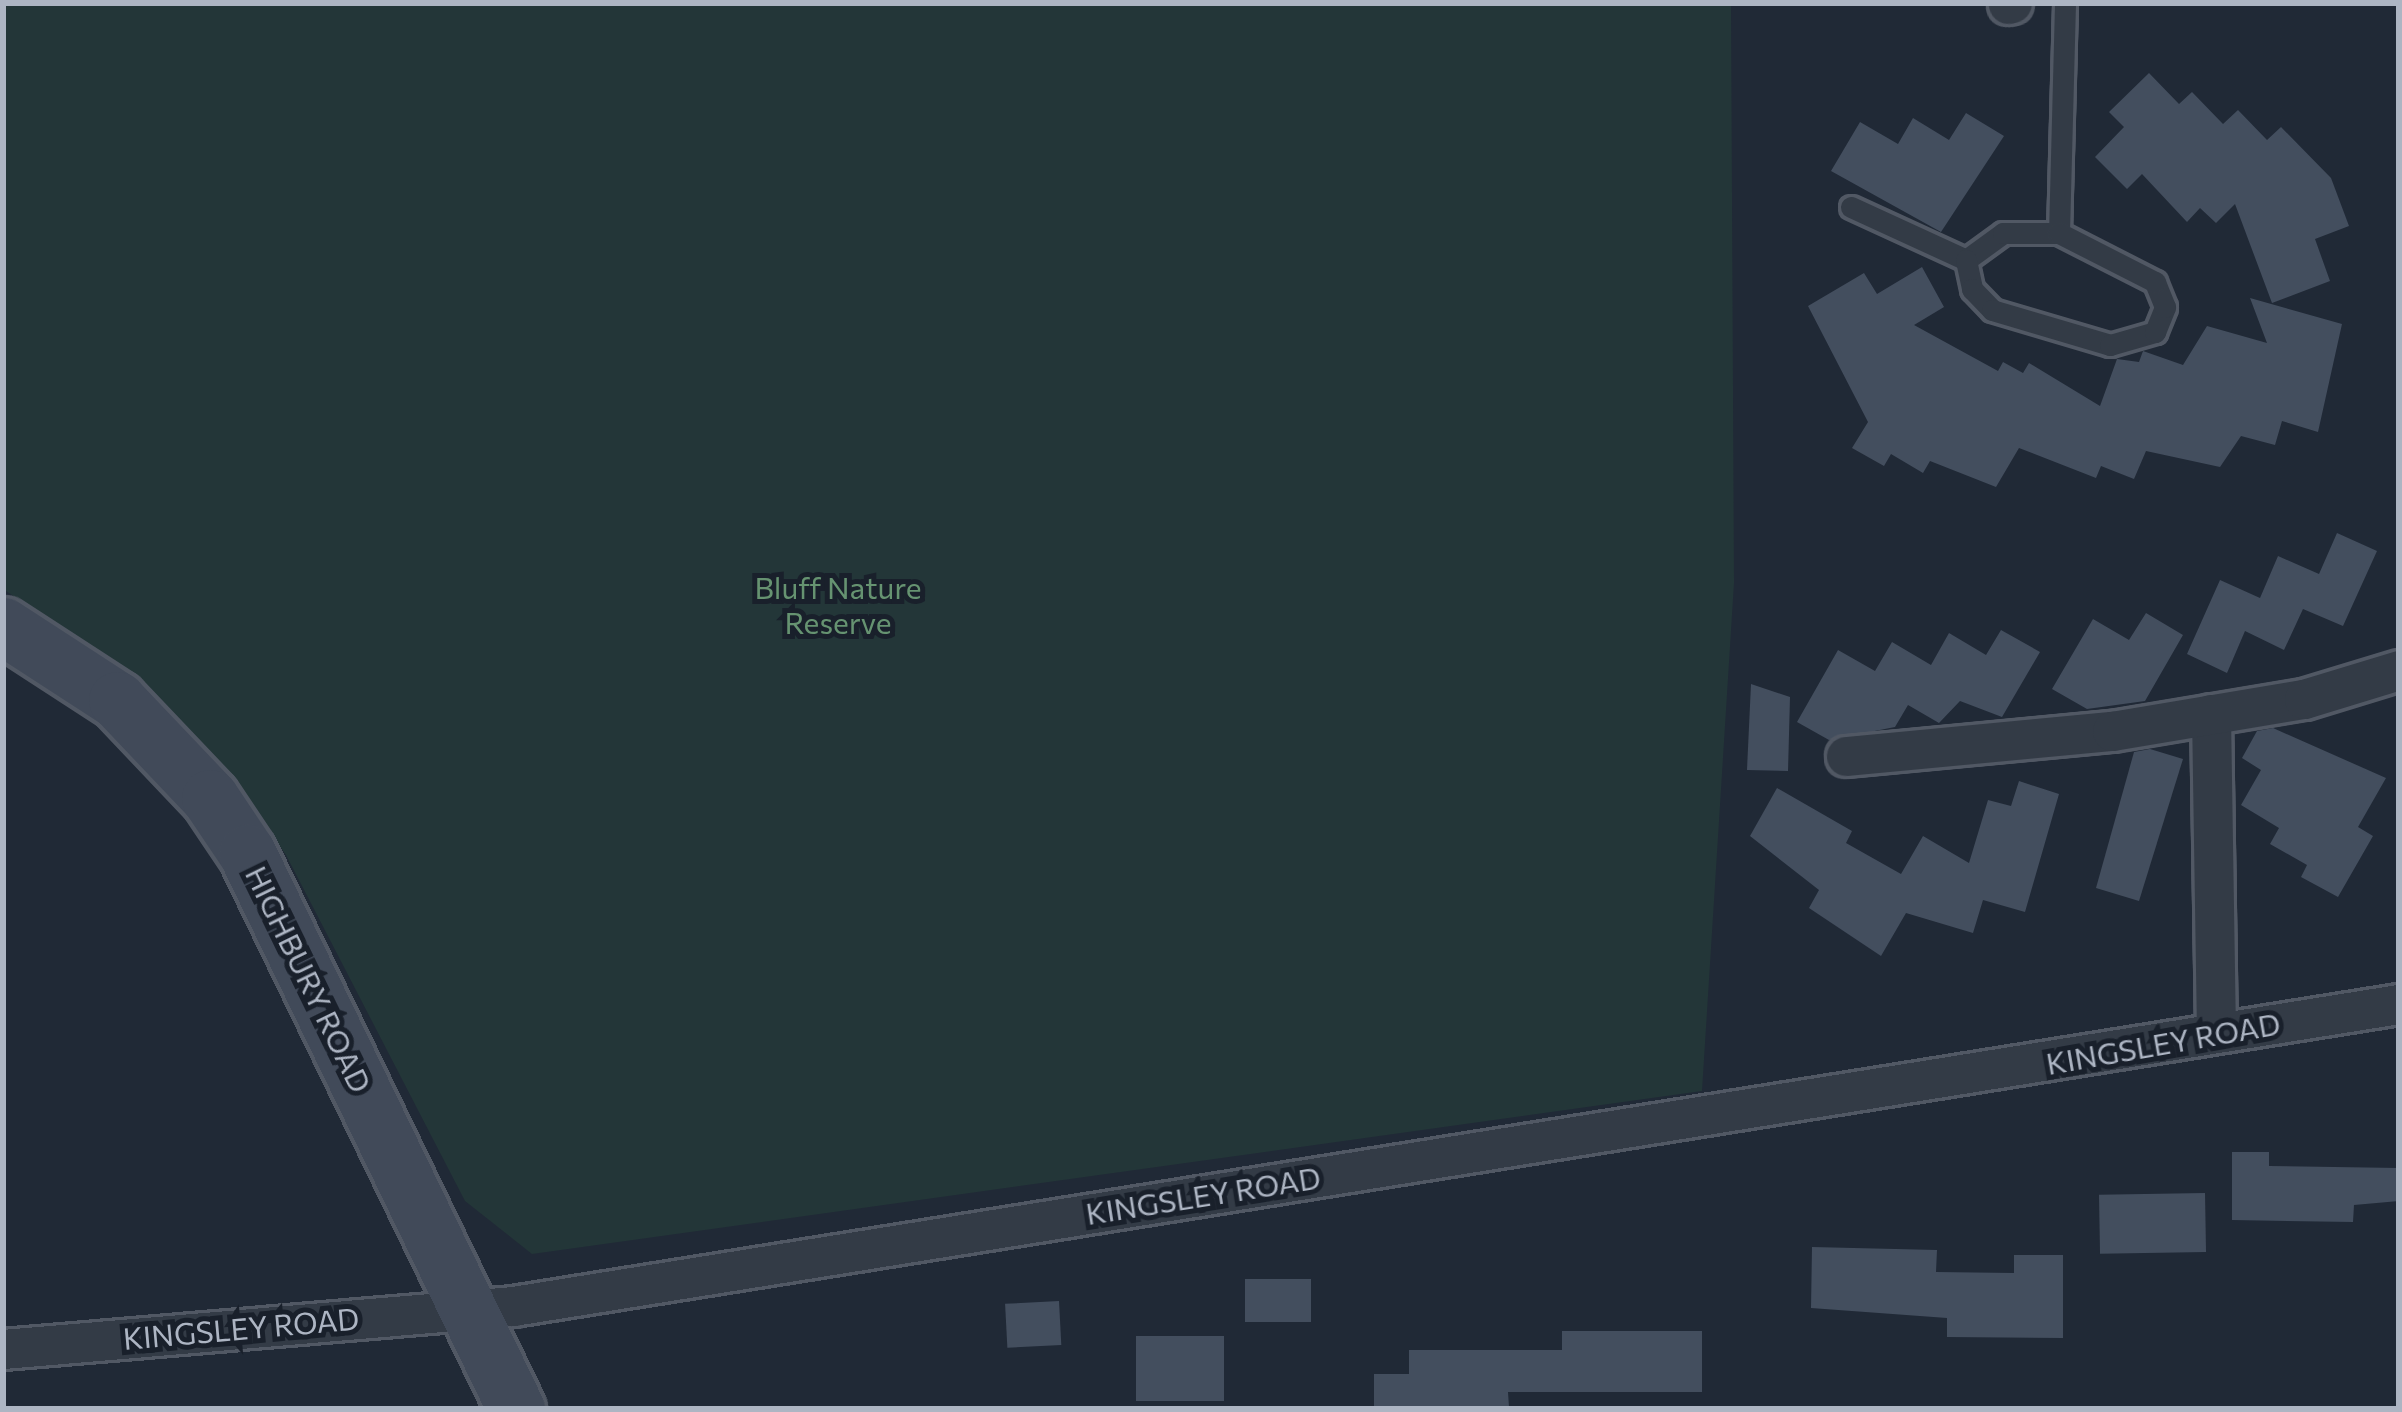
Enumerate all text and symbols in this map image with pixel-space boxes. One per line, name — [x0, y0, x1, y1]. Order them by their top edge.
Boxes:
park label: Bluff Nature Reserve — [754, 569, 922, 640]
street label: HIGHBURY ROAD — [239, 860, 379, 1098]
street label: KINGSLEY ROAD — [2043, 1005, 2283, 1081]
street label: KINGSLEY ROAD — [1083, 1159, 1323, 1231]
street label: KINGSLEY ROAD — [121, 1300, 361, 1356]

